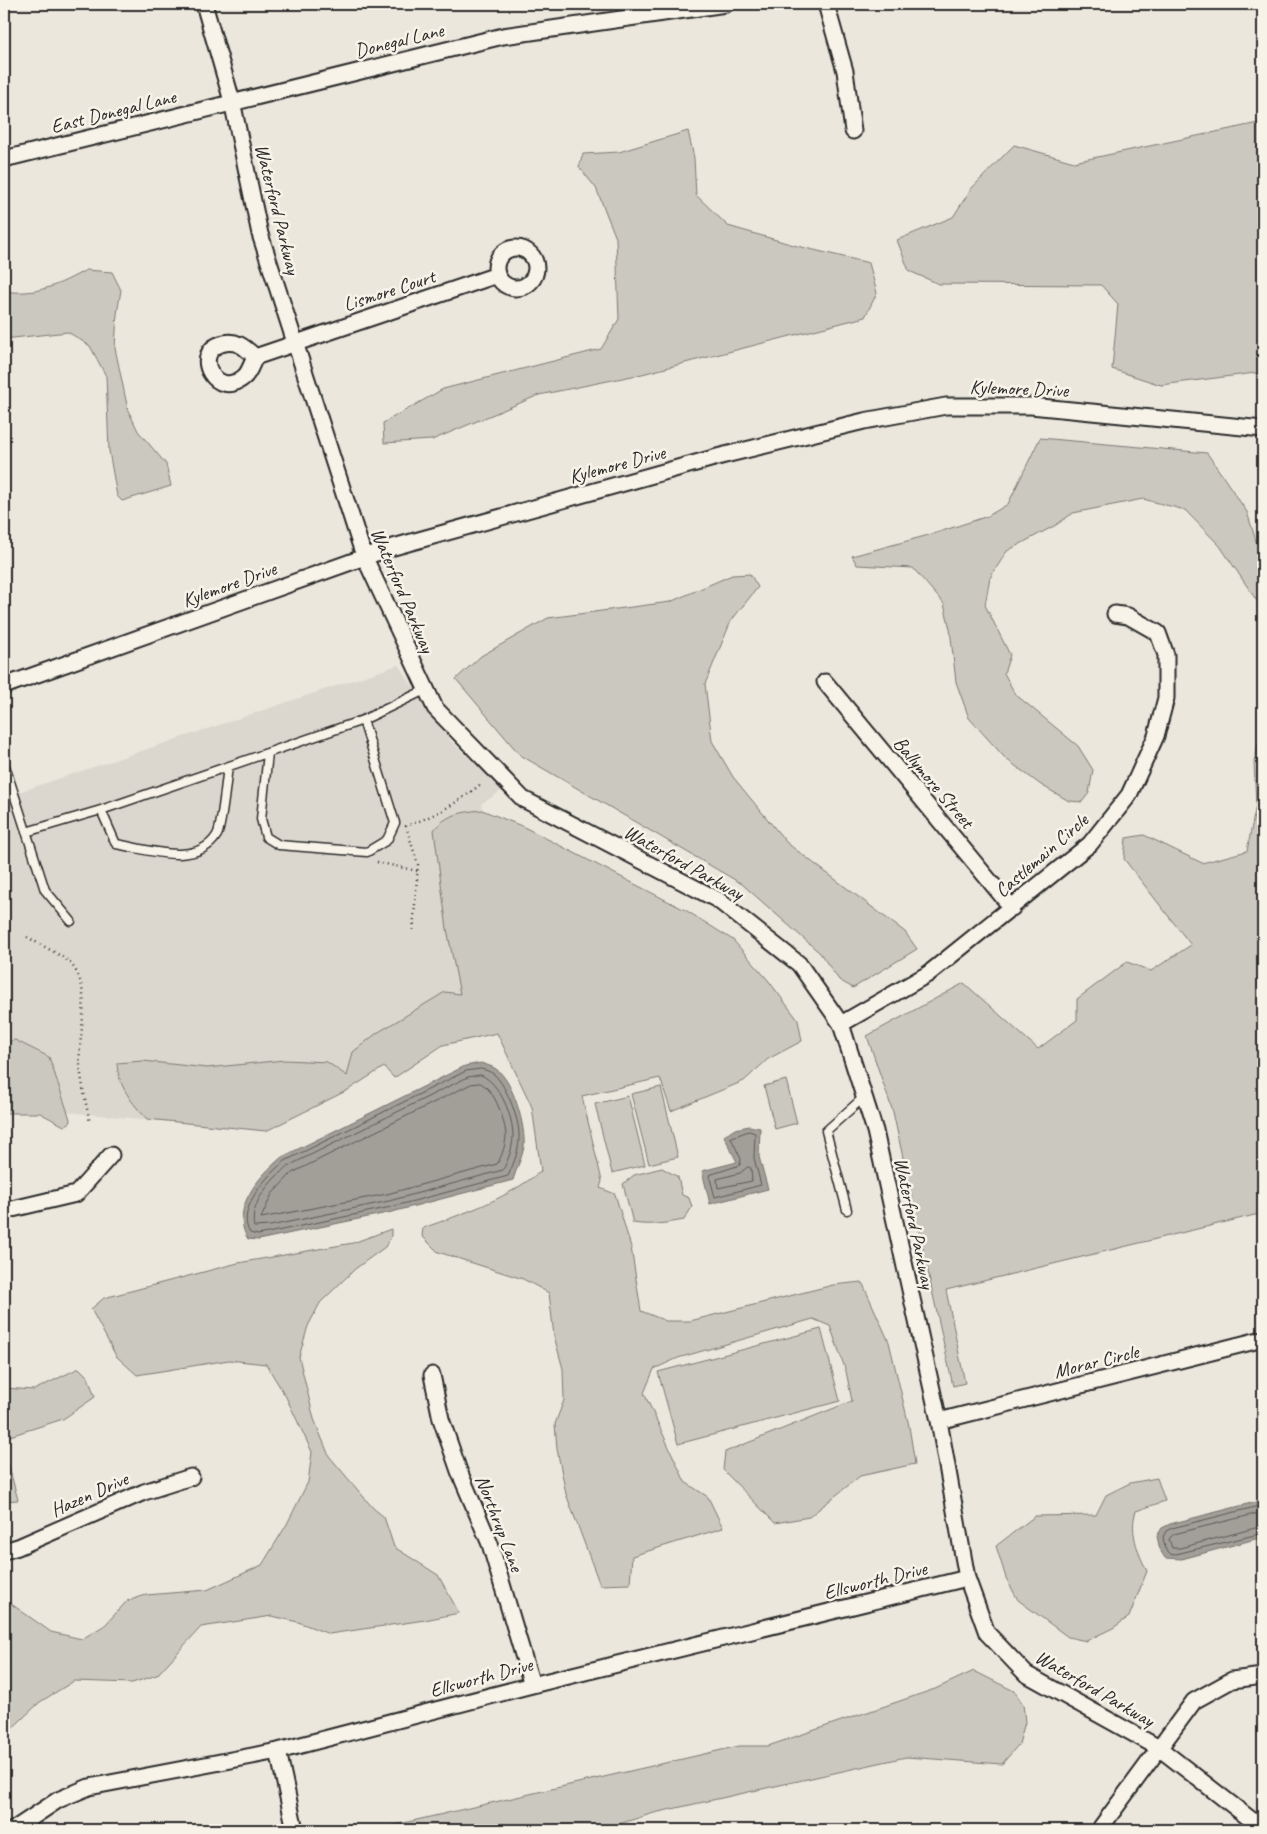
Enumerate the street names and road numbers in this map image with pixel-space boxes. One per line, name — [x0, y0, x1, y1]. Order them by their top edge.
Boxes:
street label: Donegal Lane — [352, 17, 448, 64]
street label: East Donegal Lane — [48, 84, 180, 139]
street label: Waterford Parkway — [249, 142, 306, 279]
street label: Lismore Court — [340, 263, 440, 317]
street label: Kylemore Drive — [969, 374, 1070, 403]
street label: Kylemore Drive — [566, 439, 669, 489]
street label: Waterford Parkway — [365, 524, 441, 658]
street label: Kylemore Drive — [179, 555, 281, 613]
street label: Ballymore Street — [888, 731, 981, 835]
street label: Castlemain Circle — [989, 807, 1094, 903]
street label: Waterford Parkway — [619, 819, 750, 907]
street label: Waterford Parkway — [888, 1155, 941, 1293]
street label: Morar Circle — [1051, 1339, 1142, 1384]
street label: Hazen Drive — [47, 1466, 133, 1523]
street label: Northrup Lane — [470, 1471, 530, 1576]
street label: Ellsworth Drive — [821, 1555, 931, 1605]
street label: Waterford Parkway — [1031, 1644, 1161, 1734]
street label: Ellsworth Drive — [427, 1651, 537, 1703]

